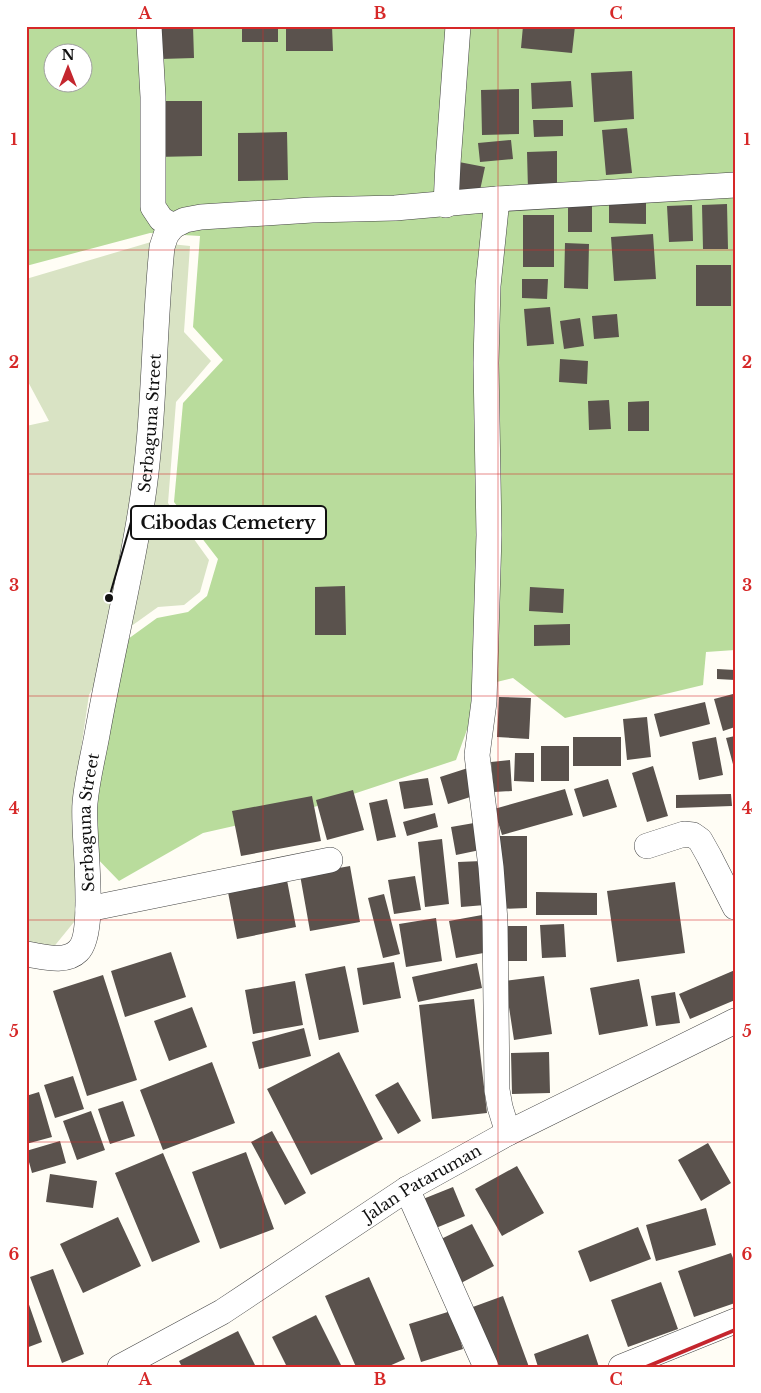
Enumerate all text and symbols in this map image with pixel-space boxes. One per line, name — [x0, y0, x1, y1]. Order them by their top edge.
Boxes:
text: A — [138, 3, 153, 23]
text: B — [374, 3, 387, 23]
text: C — [609, 3, 623, 23]
north arrow — [42, 42, 92, 92]
text: N — [61, 46, 75, 64]
text: 1 — [11, 129, 18, 149]
text: 1 — [744, 129, 751, 149]
text: 2 — [9, 352, 19, 372]
text: 2 — [742, 352, 752, 372]
street label: Serbaguna Street — [134, 353, 165, 494]
callout: Cibodas Cemetery — [131, 506, 326, 539]
text: Cibodas Cemetery — [140, 512, 316, 534]
text: 3 — [9, 575, 19, 595]
text: 3 — [742, 575, 752, 595]
street label: Serbaguna Street — [75, 751, 103, 892]
text: 4 — [9, 798, 19, 818]
text: 4 — [742, 798, 752, 818]
text: 5 — [9, 1021, 19, 1041]
text: 5 — [742, 1021, 752, 1041]
street label: Jalan Pataruman — [357, 1140, 485, 1227]
text: 6 — [9, 1244, 20, 1264]
text: 6 — [742, 1244, 753, 1264]
text: A — [138, 1369, 153, 1389]
text: B — [374, 1369, 387, 1389]
text: C — [609, 1369, 623, 1389]

